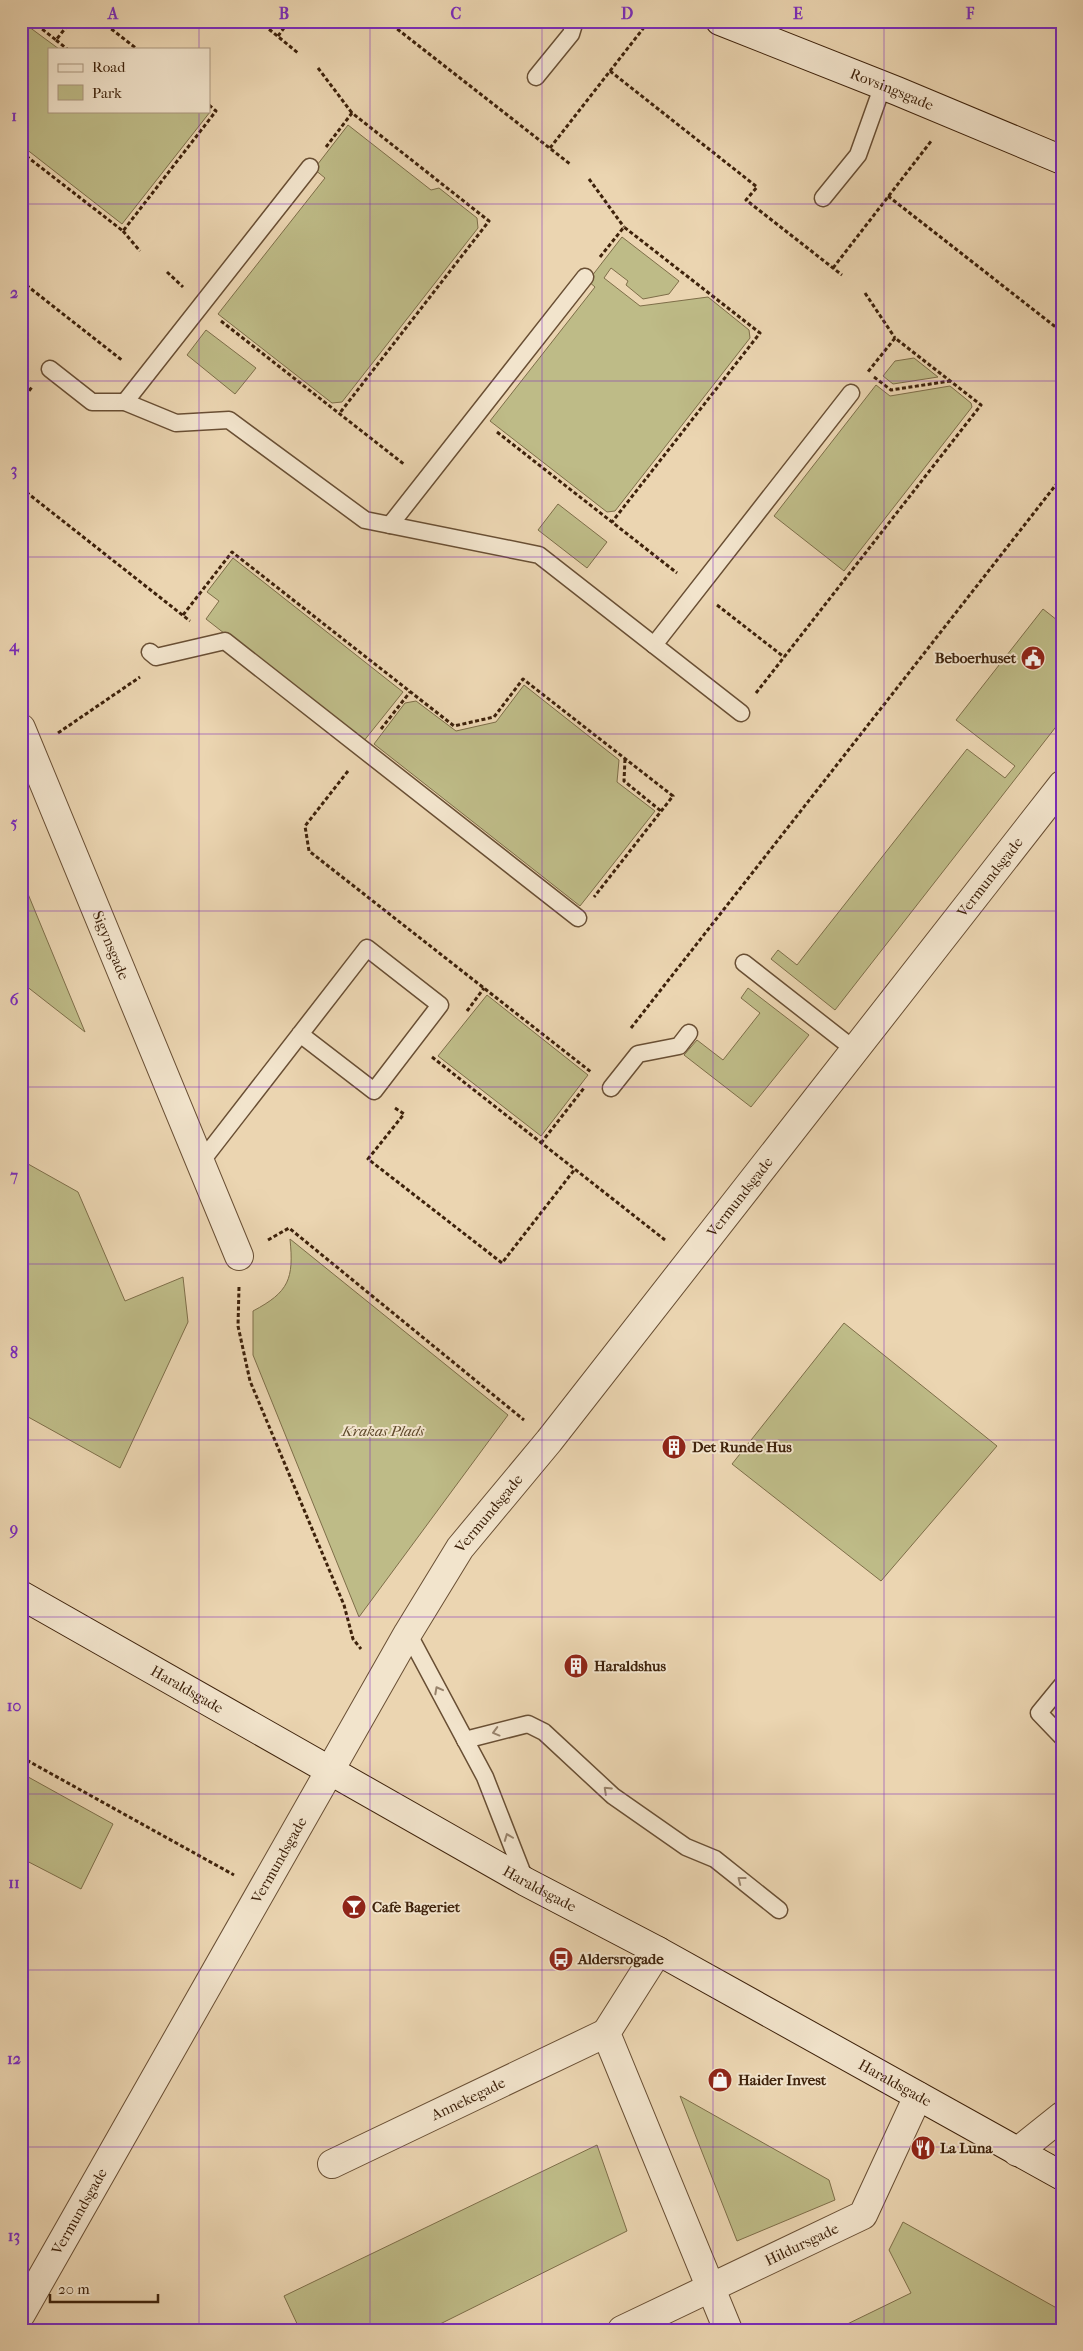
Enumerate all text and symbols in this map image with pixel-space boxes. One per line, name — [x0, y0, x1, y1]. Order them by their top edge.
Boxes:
text: A — [107, 4, 119, 23]
text: B — [279, 4, 289, 23]
text: C — [451, 4, 462, 23]
text: D — [621, 4, 633, 23]
text: E — [793, 4, 803, 23]
text: F — [965, 4, 975, 23]
legend — [48, 48, 210, 112]
text: Road — [92, 58, 126, 76]
street label: Rovsingsgade — [848, 64, 937, 115]
text: Park — [92, 84, 122, 102]
text: 1 — [11, 106, 17, 125]
text: 2 — [10, 283, 18, 302]
text: 3 — [11, 460, 17, 480]
text: 4 — [8, 636, 20, 656]
public building icon: Beboerhuset — [1020, 645, 1046, 671]
place label: Beboerhuset — [935, 649, 1017, 667]
text: 5 — [11, 813, 18, 832]
street label: Vermundsgade — [953, 833, 1027, 921]
street label: Sigynsgade — [88, 908, 133, 983]
text: 6 — [10, 990, 19, 1009]
street label: Vermundsgade — [702, 1153, 777, 1241]
text: 7 — [9, 1166, 18, 1185]
text: 8 — [10, 1343, 18, 1362]
park label: Krakas Plads — [341, 1422, 424, 1440]
building icon: Det Runde Hus — [661, 1434, 687, 1460]
place label: Det Runde Hus — [692, 1438, 792, 1456]
street label: Vermundsgade — [450, 1470, 527, 1557]
text: 9 — [9, 1519, 18, 1539]
building icon: Haraldshus — [563, 1653, 589, 1679]
place label: Haraldshus — [594, 1657, 667, 1675]
street label: Haraldsgade — [148, 1662, 227, 1717]
one-way arrow — [434, 1687, 444, 1696]
text: 10 — [7, 1696, 21, 1715]
one-way arrow — [493, 1727, 501, 1737]
one-way arrow — [603, 1787, 612, 1796]
street label: Vermundsgade — [247, 1813, 311, 1907]
one-way arrow — [504, 1833, 514, 1841]
street label: Haraldsgade — [500, 1862, 580, 1916]
text: 11 — [8, 1873, 20, 1892]
one-way arrow — [738, 1878, 747, 1886]
bar icon: Cafe Bageriet — [341, 1894, 367, 1920]
place label: Cafe Bageriet — [372, 1898, 461, 1916]
bus stop icon: Aldersrogade — [548, 1946, 574, 1972]
place label: Aldersrogade — [577, 1950, 664, 1968]
text: 12 — [7, 2049, 21, 2068]
street label: Haraldsgade — [855, 2056, 935, 2111]
shop icon: Haider Invest — [707, 2067, 733, 2093]
place label: Haider Invest — [738, 2071, 827, 2089]
street label: Annekegade — [427, 2073, 509, 2125]
restaurant icon: La Luna — [910, 2135, 936, 2161]
place label: La Luna — [940, 2139, 993, 2157]
street label: Vermundsgade — [47, 2165, 111, 2259]
street label: Hildursgade — [762, 2219, 842, 2270]
text: 13 — [8, 2226, 20, 2246]
scale bar — [50, 2271, 158, 2303]
text: 20 m — [58, 2280, 90, 2298]

